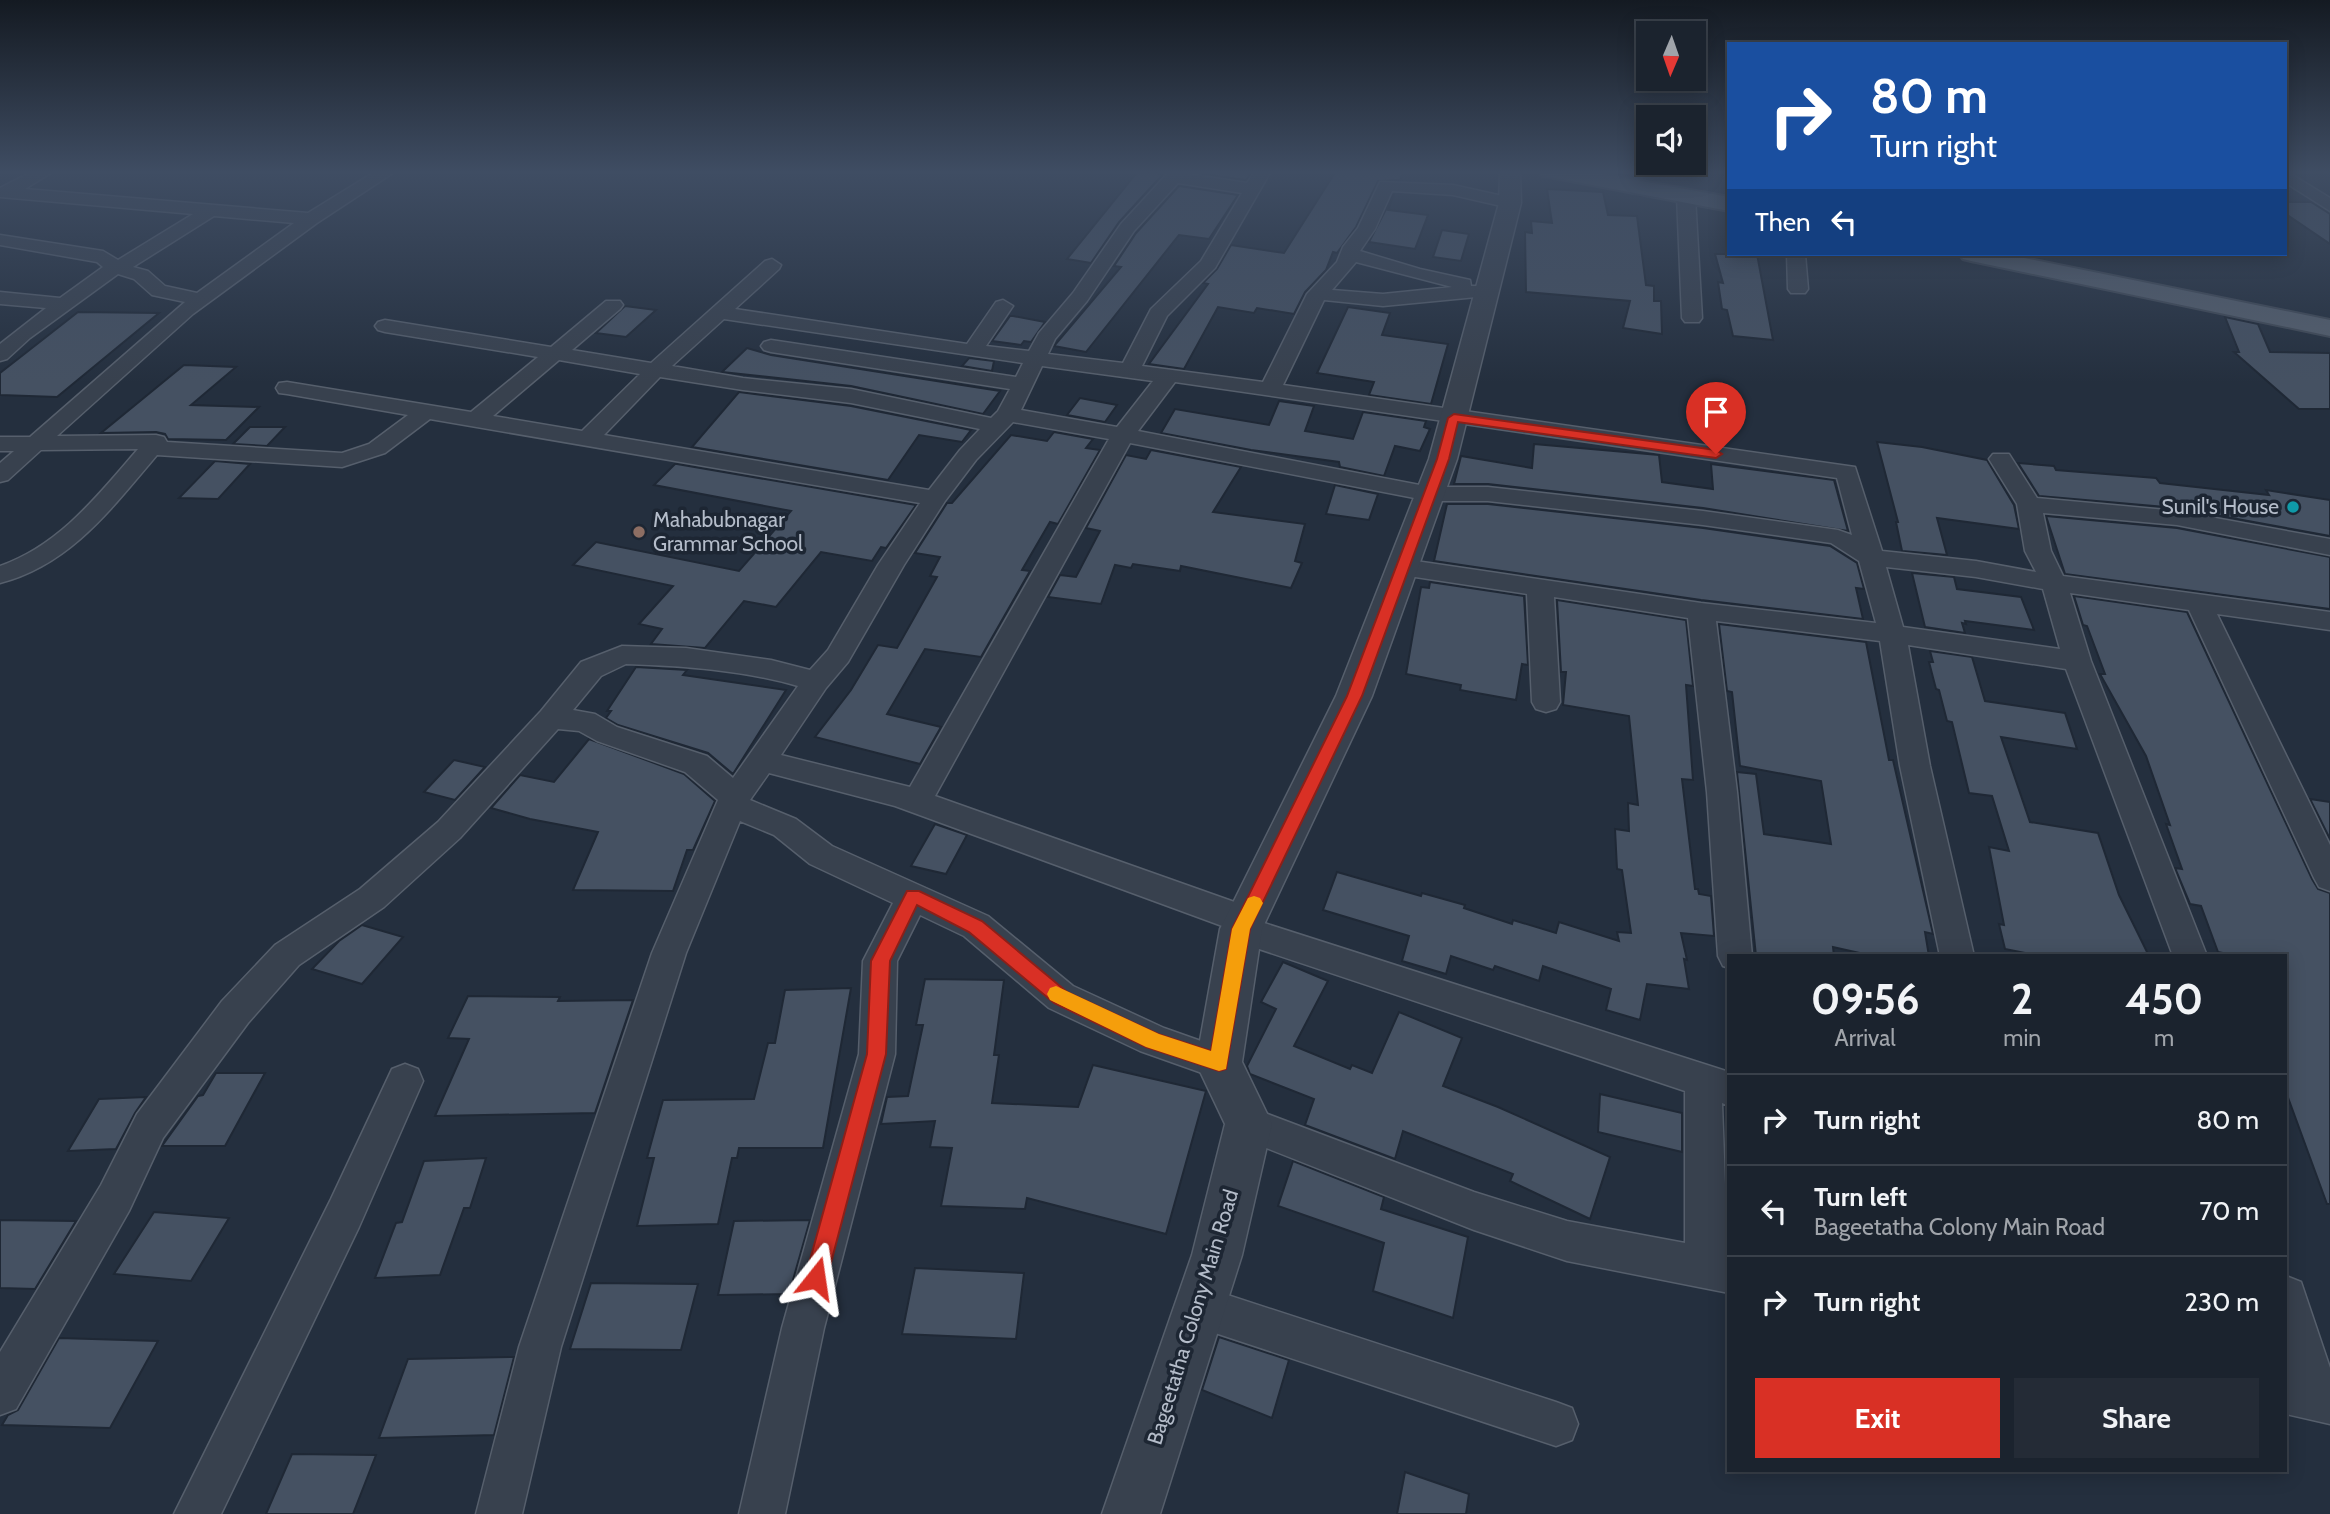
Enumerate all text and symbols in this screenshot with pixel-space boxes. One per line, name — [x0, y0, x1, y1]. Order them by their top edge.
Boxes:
north arrow — [1636, 21, 1706, 91]
map controls — [1636, 21, 1706, 175]
text: 80 m — [1870, 66, 1988, 125]
icon: right — [1755, 70, 1846, 161]
button: sound — [1636, 105, 1706, 175]
text: Turn right — [1870, 126, 1997, 165]
icon: left — [1825, 203, 1863, 241]
text: Then — [1755, 206, 1811, 238]
pin — [1686, 382, 1746, 454]
icon: arrive — [1697, 393, 1735, 431]
place label: Sunil's House — [2162, 494, 2279, 519]
marker: Sunil's House — [2285, 499, 2301, 515]
place label: Mahabubnagar Grammar School — [653, 507, 803, 556]
marker: Mahabubnagar Grammar School — [631, 524, 647, 540]
text: 09:56 — [1811, 973, 1920, 1025]
text: 2 — [2011, 973, 2033, 1025]
text: 450 — [2125, 973, 2203, 1025]
text: Arrival — [1835, 1024, 1896, 1052]
text: min — [2003, 1024, 2041, 1052]
text: m — [2154, 1024, 2174, 1052]
icon: right — [1755, 1101, 1793, 1139]
text: Turn right — [1814, 1104, 1920, 1136]
text: 80 m — [2196, 1104, 2259, 1136]
text: Turn left — [1814, 1181, 1907, 1213]
street label: Bageetatha Colony Main Road — [1142, 1186, 1243, 1448]
icon: left — [1755, 1192, 1793, 1230]
text: 70 m — [2199, 1195, 2259, 1227]
text: Bageetatha Colony Main Road — [1814, 1213, 2105, 1241]
position arrow — [779, 1241, 853, 1315]
icon: right — [1755, 1283, 1793, 1321]
text: Turn right — [1814, 1286, 1920, 1318]
text: 230 m — [2185, 1286, 2259, 1318]
button: Exit — [1755, 1378, 2000, 1458]
button: Share — [2014, 1378, 2259, 1458]

